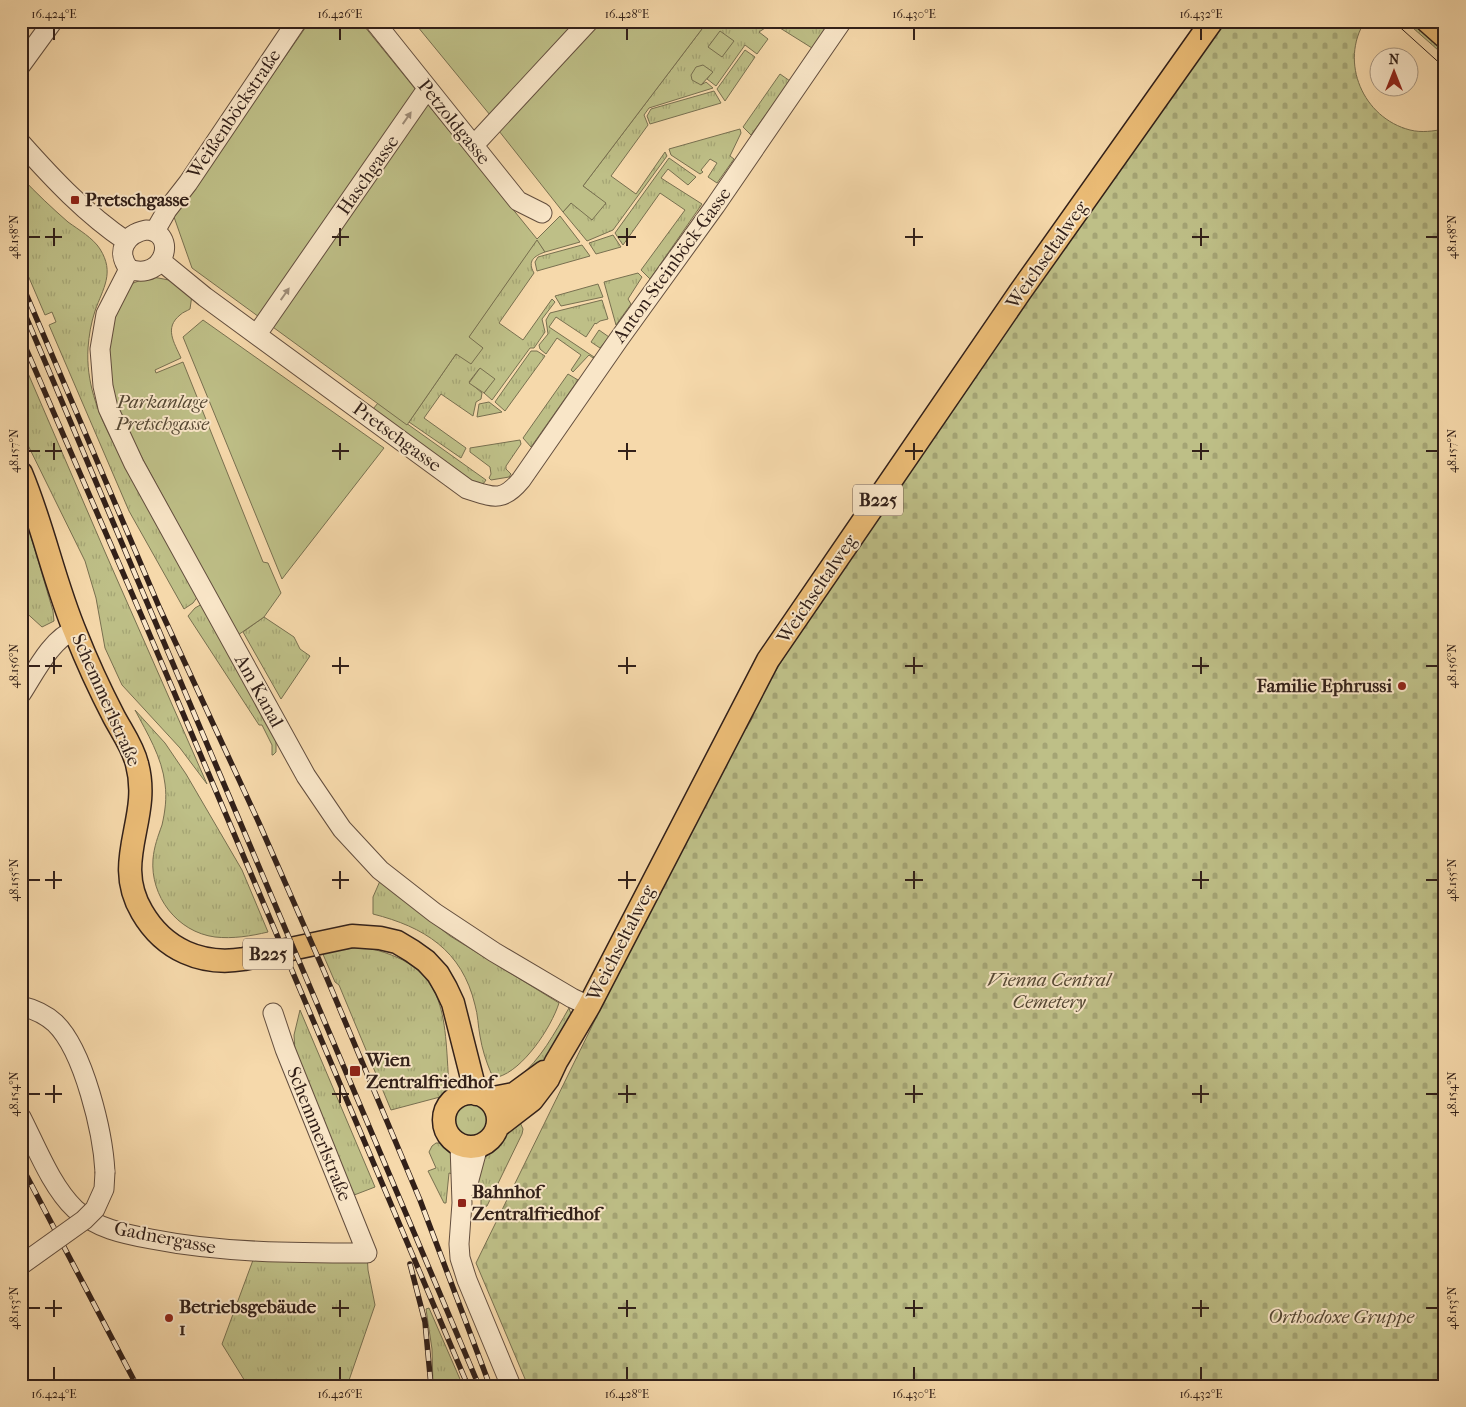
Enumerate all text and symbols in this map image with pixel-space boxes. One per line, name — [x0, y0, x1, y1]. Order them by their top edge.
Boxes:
text: 16.424°E — [31, 7, 77, 21]
text: 16.426°E — [318, 7, 362, 21]
text: 16.428°E — [605, 7, 649, 21]
text: 16.430°E — [892, 7, 936, 21]
text: 16.432°E — [1179, 7, 1223, 21]
street label: Weißenböckstraße — [182, 45, 285, 184]
north arrow — [1368, 48, 1418, 98]
text: N — [1389, 51, 1400, 68]
street label: Petzoldgasse — [413, 75, 495, 169]
one-way arrow — [402, 111, 412, 125]
street label: Haschgasse — [333, 131, 403, 219]
street label: Anton-Steinböck-Gasse — [608, 183, 736, 348]
place label: Pretschgasse — [85, 189, 190, 211]
marker: Pretschgasse — [69, 194, 81, 206]
street label: Weichseltalweg — [1001, 196, 1093, 314]
text: 48.158°N — [7, 215, 21, 259]
text: 48.158°N — [1445, 215, 1459, 259]
one-way arrow — [280, 287, 290, 301]
park label: Parkanlage Pretschgasse — [114, 391, 210, 435]
street label: Pretschgasse — [348, 398, 446, 476]
text: 48.157°N — [7, 429, 21, 473]
text: 48.157°N — [1445, 429, 1459, 473]
road number: B225 — [853, 484, 903, 516]
street label: Weichseltalweg — [772, 530, 862, 648]
street label: Schemmerlstraße — [67, 630, 145, 770]
text: 48.156°N — [7, 644, 21, 688]
text: 48.156°N — [1445, 644, 1459, 688]
street label: Am Kanal — [229, 650, 288, 731]
place label: Familie Ephrussi — [1256, 675, 1392, 697]
marker: Familie Ephrussi — [1396, 680, 1408, 692]
text: 48.155°N — [7, 858, 21, 902]
text: 48.155°N — [1445, 858, 1459, 902]
street label: Weichseltalweg — [582, 881, 660, 1005]
road number: B225 — [243, 939, 293, 970]
park label: Vienna Central Cemetery — [987, 969, 1113, 1013]
place label: Wien Zentralfriedhof — [365, 1049, 499, 1093]
street label: Schemmerlstraße — [282, 1064, 356, 1204]
marker: Wien Zentralfriedhof — [348, 1064, 362, 1078]
text: 48.154°N — [7, 1071, 21, 1117]
text: 48.154°N — [1445, 1071, 1459, 1117]
place label: Bahnhof Zentralfriedhof — [472, 1181, 605, 1225]
marker: Bahnhof Zentralfriedhof — [456, 1197, 468, 1209]
street label: Gadnergasse — [112, 1217, 218, 1259]
text: 48.153°N — [7, 1286, 21, 1330]
text: 48.153°N — [1445, 1286, 1459, 1330]
place label: Betriebsgebäude 1 — [179, 1296, 317, 1340]
park label: Orthodoxe Gruppe — [1268, 1306, 1415, 1328]
marker: Betriebsgebäude 1 — [163, 1312, 175, 1324]
text: 16.424°E — [31, 1387, 77, 1401]
text: 16.426°E — [318, 1387, 362, 1401]
text: 16.428°E — [605, 1387, 649, 1401]
text: 16.430°E — [892, 1387, 936, 1401]
text: 16.432°E — [1179, 1387, 1223, 1401]

